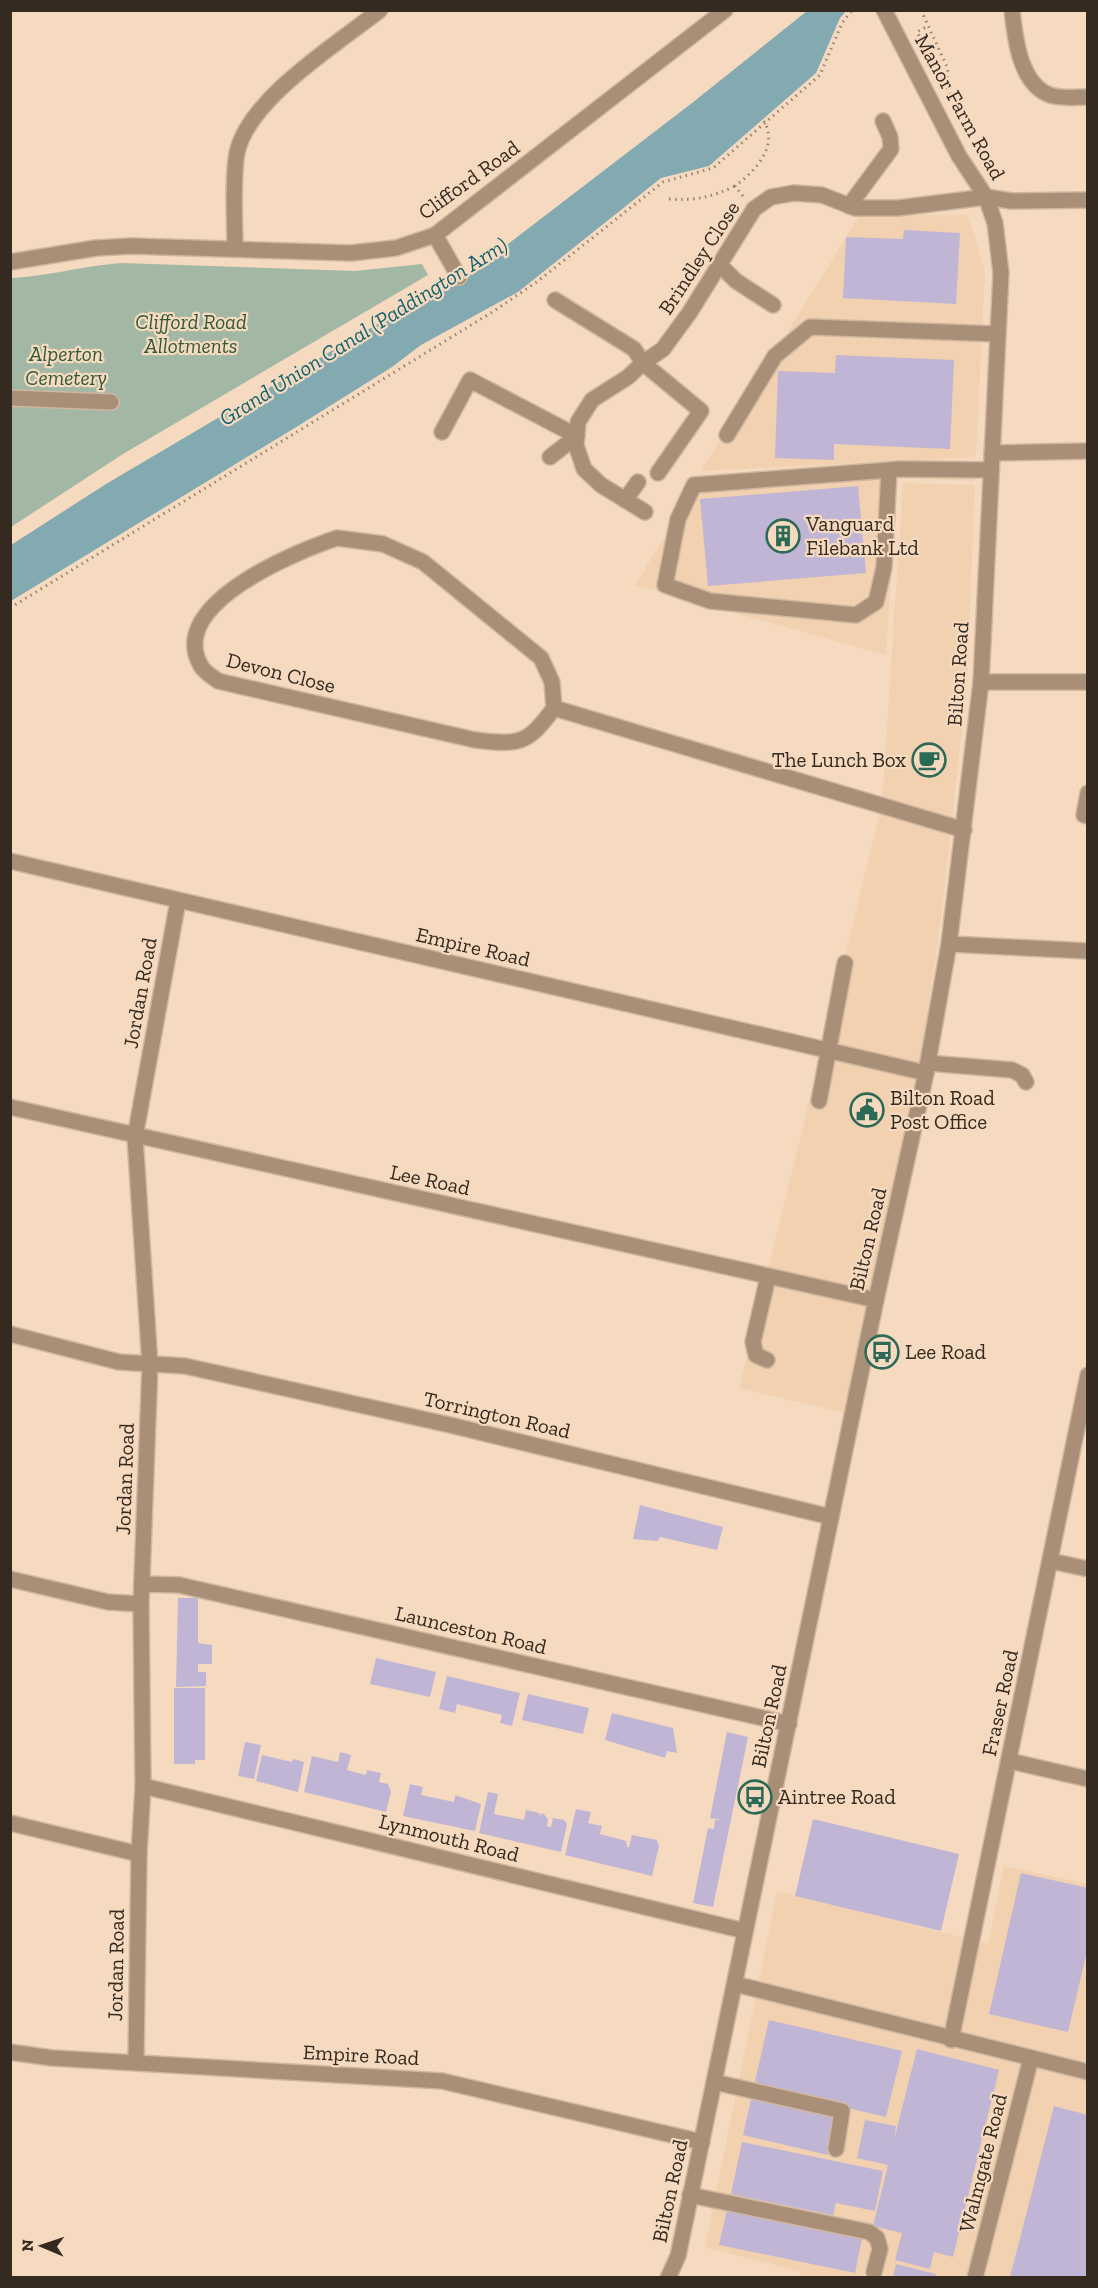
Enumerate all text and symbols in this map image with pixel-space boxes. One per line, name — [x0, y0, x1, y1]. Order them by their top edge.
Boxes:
street label: Manor Farm Road — [910, 29, 1011, 184]
street label: Clifford Road — [413, 134, 525, 225]
street label: Brindley Close — [653, 196, 745, 319]
water label: Grand Union Canal (Paddington Arm) — [214, 231, 512, 432]
park label: Clifford Road Allotments — [135, 309, 247, 358]
park label: Alperton Cemetery — [25, 341, 107, 390]
place label: Vanguard Filebank Ltd — [805, 511, 919, 560]
building icon: Vanguard Filebank Ltd — [765, 518, 801, 554]
street label: Bilton Road — [941, 620, 974, 727]
street label: Devon Close — [224, 647, 338, 698]
cafe icon: The Lunch Box — [911, 742, 947, 778]
place label: The Lunch Box — [772, 747, 906, 772]
street label: Empire Road — [414, 921, 533, 972]
street label: Jordan Road — [117, 935, 162, 1050]
place label: Bilton Road Post Office — [890, 1085, 995, 1134]
public building icon: Bilton Road Post Office — [849, 1092, 885, 1128]
street label: Lee Road — [388, 1159, 473, 1200]
street label: Bilton Road — [844, 1185, 892, 1293]
bus stop icon: Lee Road — [864, 1334, 900, 1370]
place label: Lee Road — [905, 1339, 987, 1364]
street label: Torrington Road — [421, 1385, 573, 1444]
street label: Jordan Road — [110, 1422, 139, 1536]
street label: Launceston Road — [393, 1600, 550, 1659]
street label: Fraser Road — [976, 1647, 1023, 1758]
street label: Bilton Road — [745, 1662, 792, 1770]
bus stop icon: Aintree Road — [737, 1779, 773, 1815]
place label: Aintree Road — [778, 1784, 896, 1809]
street label: Lynmouth Road — [377, 1808, 522, 1867]
street label: Jordan Road — [102, 1908, 129, 2021]
street label: Empire Road — [302, 2039, 420, 2070]
street label: Walmgate Road — [953, 2091, 1012, 2235]
street label: Bilton Road — [646, 2137, 693, 2245]
north arrow — [12, 2216, 72, 2276]
text: N — [18, 2239, 37, 2252]

